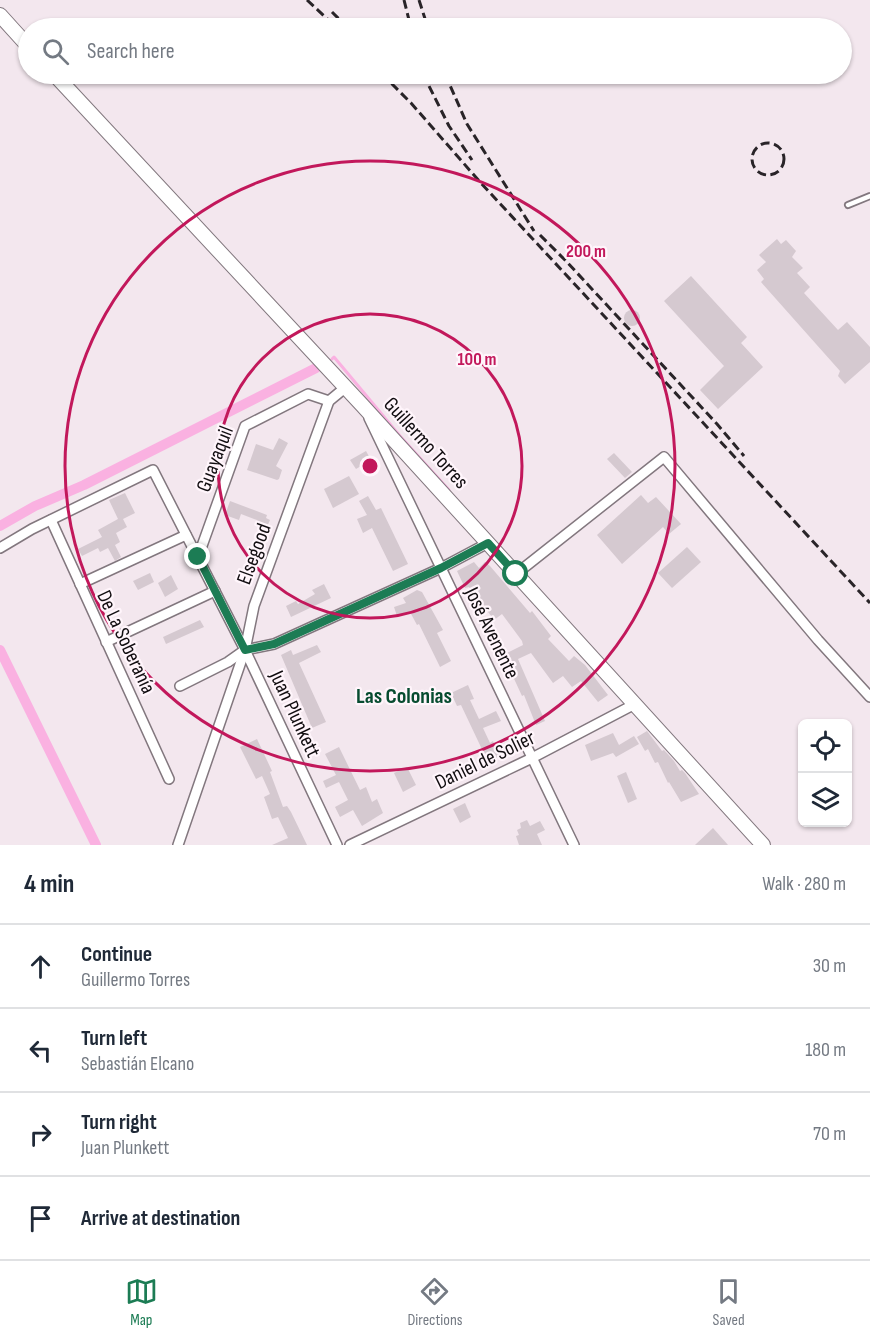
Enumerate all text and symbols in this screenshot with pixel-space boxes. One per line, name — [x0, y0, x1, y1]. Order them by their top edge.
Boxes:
search box — [18, 18, 852, 84]
icon: search — [39, 35, 72, 68]
text: Search here — [87, 38, 174, 65]
text: 200 m — [566, 241, 606, 262]
text: 100 m — [458, 349, 497, 370]
street label: Guillermo Torres — [378, 392, 474, 494]
street label: Guayaquil — [191, 423, 239, 495]
centre of rings — [360, 456, 380, 476]
street label: Elsegood — [231, 520, 277, 588]
route end — [184, 543, 210, 569]
route start — [502, 560, 528, 586]
street label: José Avenente — [459, 582, 525, 683]
street label: De La Soberanía — [91, 586, 161, 698]
street label: Juan Plunkett — [264, 666, 326, 761]
district label: Las Colonias — [356, 683, 452, 710]
map controls — [798, 719, 852, 827]
button: locate — [798, 719, 852, 773]
street label: Daniel de Solier — [431, 725, 539, 795]
button: layers — [798, 773, 852, 827]
text: 4 min — [24, 869, 74, 900]
text: Walk · 280 m — [762, 872, 846, 896]
text: Continue — [81, 941, 152, 968]
icon: ahead — [24, 950, 57, 983]
text: 30 m — [813, 954, 846, 978]
text: Guillermo Torres — [81, 968, 190, 992]
text: Turn left — [81, 1025, 147, 1052]
icon: left — [24, 1034, 57, 1067]
text: 180 m — [805, 1038, 846, 1062]
text: Sebastián Elcano — [81, 1052, 194, 1076]
text: Turn right — [81, 1109, 157, 1136]
icon: right — [24, 1118, 57, 1151]
text: 70 m — [813, 1122, 846, 1146]
text: Juan Plunkett — [81, 1136, 169, 1160]
icon: arrive — [24, 1202, 57, 1235]
text: Arrive at destination — [81, 1205, 240, 1232]
tab: Map — [125, 1275, 158, 1330]
tab: Directions — [407, 1275, 463, 1330]
tab: Saved — [712, 1275, 745, 1330]

